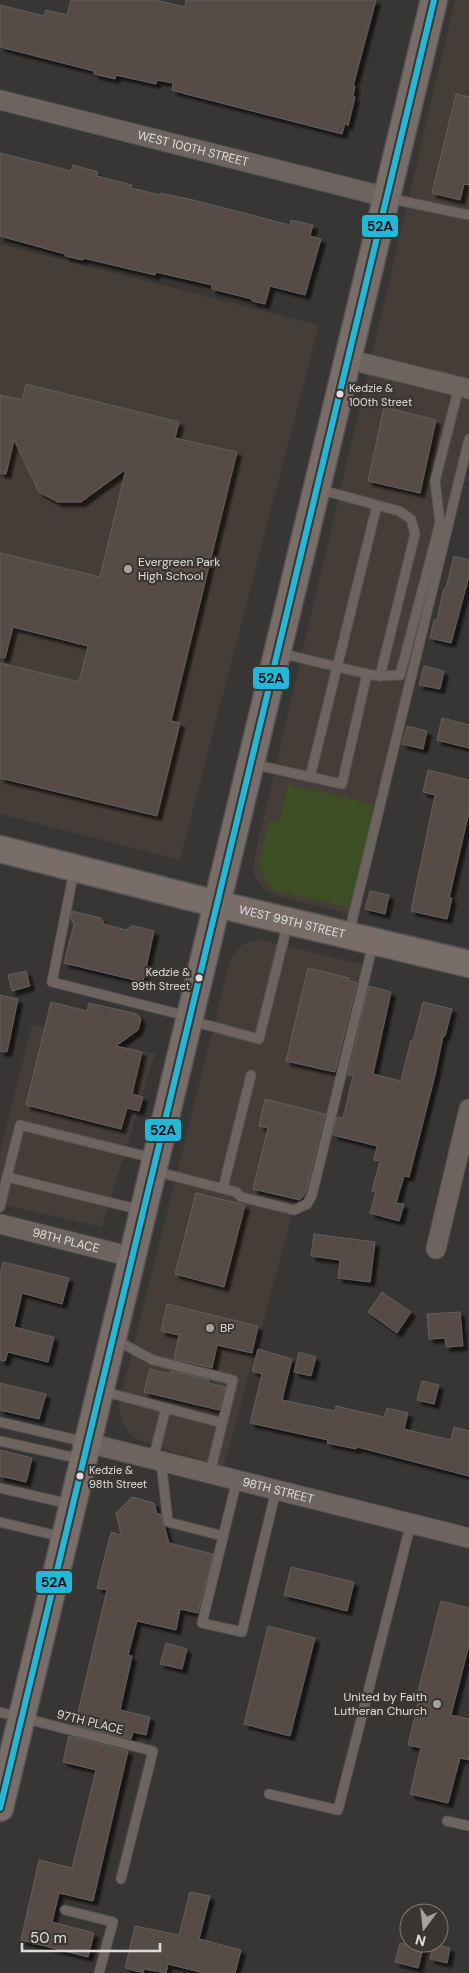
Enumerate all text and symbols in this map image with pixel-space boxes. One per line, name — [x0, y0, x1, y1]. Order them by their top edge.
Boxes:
street label: WEST 100TH STREET — [136, 127, 250, 170]
line badge: 52A — [361, 214, 399, 238]
text: 52A — [367, 217, 393, 235]
place label: Kedzie & 100th Street — [349, 381, 412, 409]
marker: Kedzie & 100th Street — [335, 389, 345, 399]
place label: Evergreen Park High School — [138, 554, 220, 584]
marker: Evergreen Park High School — [122, 563, 134, 575]
line badge: 52A — [252, 666, 290, 690]
text: 52A — [258, 669, 284, 687]
street label: WEST 99TH STREET — [237, 901, 347, 942]
place label: Kedzie & 99th Street — [131, 965, 190, 993]
marker: Kedzie & 99th Street — [194, 973, 204, 983]
line badge: 52A — [144, 1118, 182, 1142]
text: 52A — [150, 1121, 176, 1139]
street label: 98TH PLACE — [31, 1224, 101, 1257]
place label: BP — [220, 1320, 234, 1336]
marker: BP — [204, 1322, 216, 1334]
place label: Kedzie & 98th Street — [89, 1463, 147, 1491]
marker: Kedzie & 98th Street — [75, 1471, 85, 1481]
street label: 98TH STREET — [241, 1474, 316, 1507]
line badge: 52A — [35, 1570, 73, 1594]
text: 52A — [41, 1573, 67, 1591]
place label: United by Faith Lutheran Church — [334, 1689, 427, 1719]
marker: United by Faith Lutheran Church — [431, 1698, 443, 1710]
street label: 97TH PLACE — [55, 1706, 125, 1738]
north arrow — [399, 1903, 449, 1953]
scale bar — [22, 1920, 160, 1952]
text: 50 m — [30, 1928, 67, 1948]
text: N — [413, 1931, 428, 1951]

